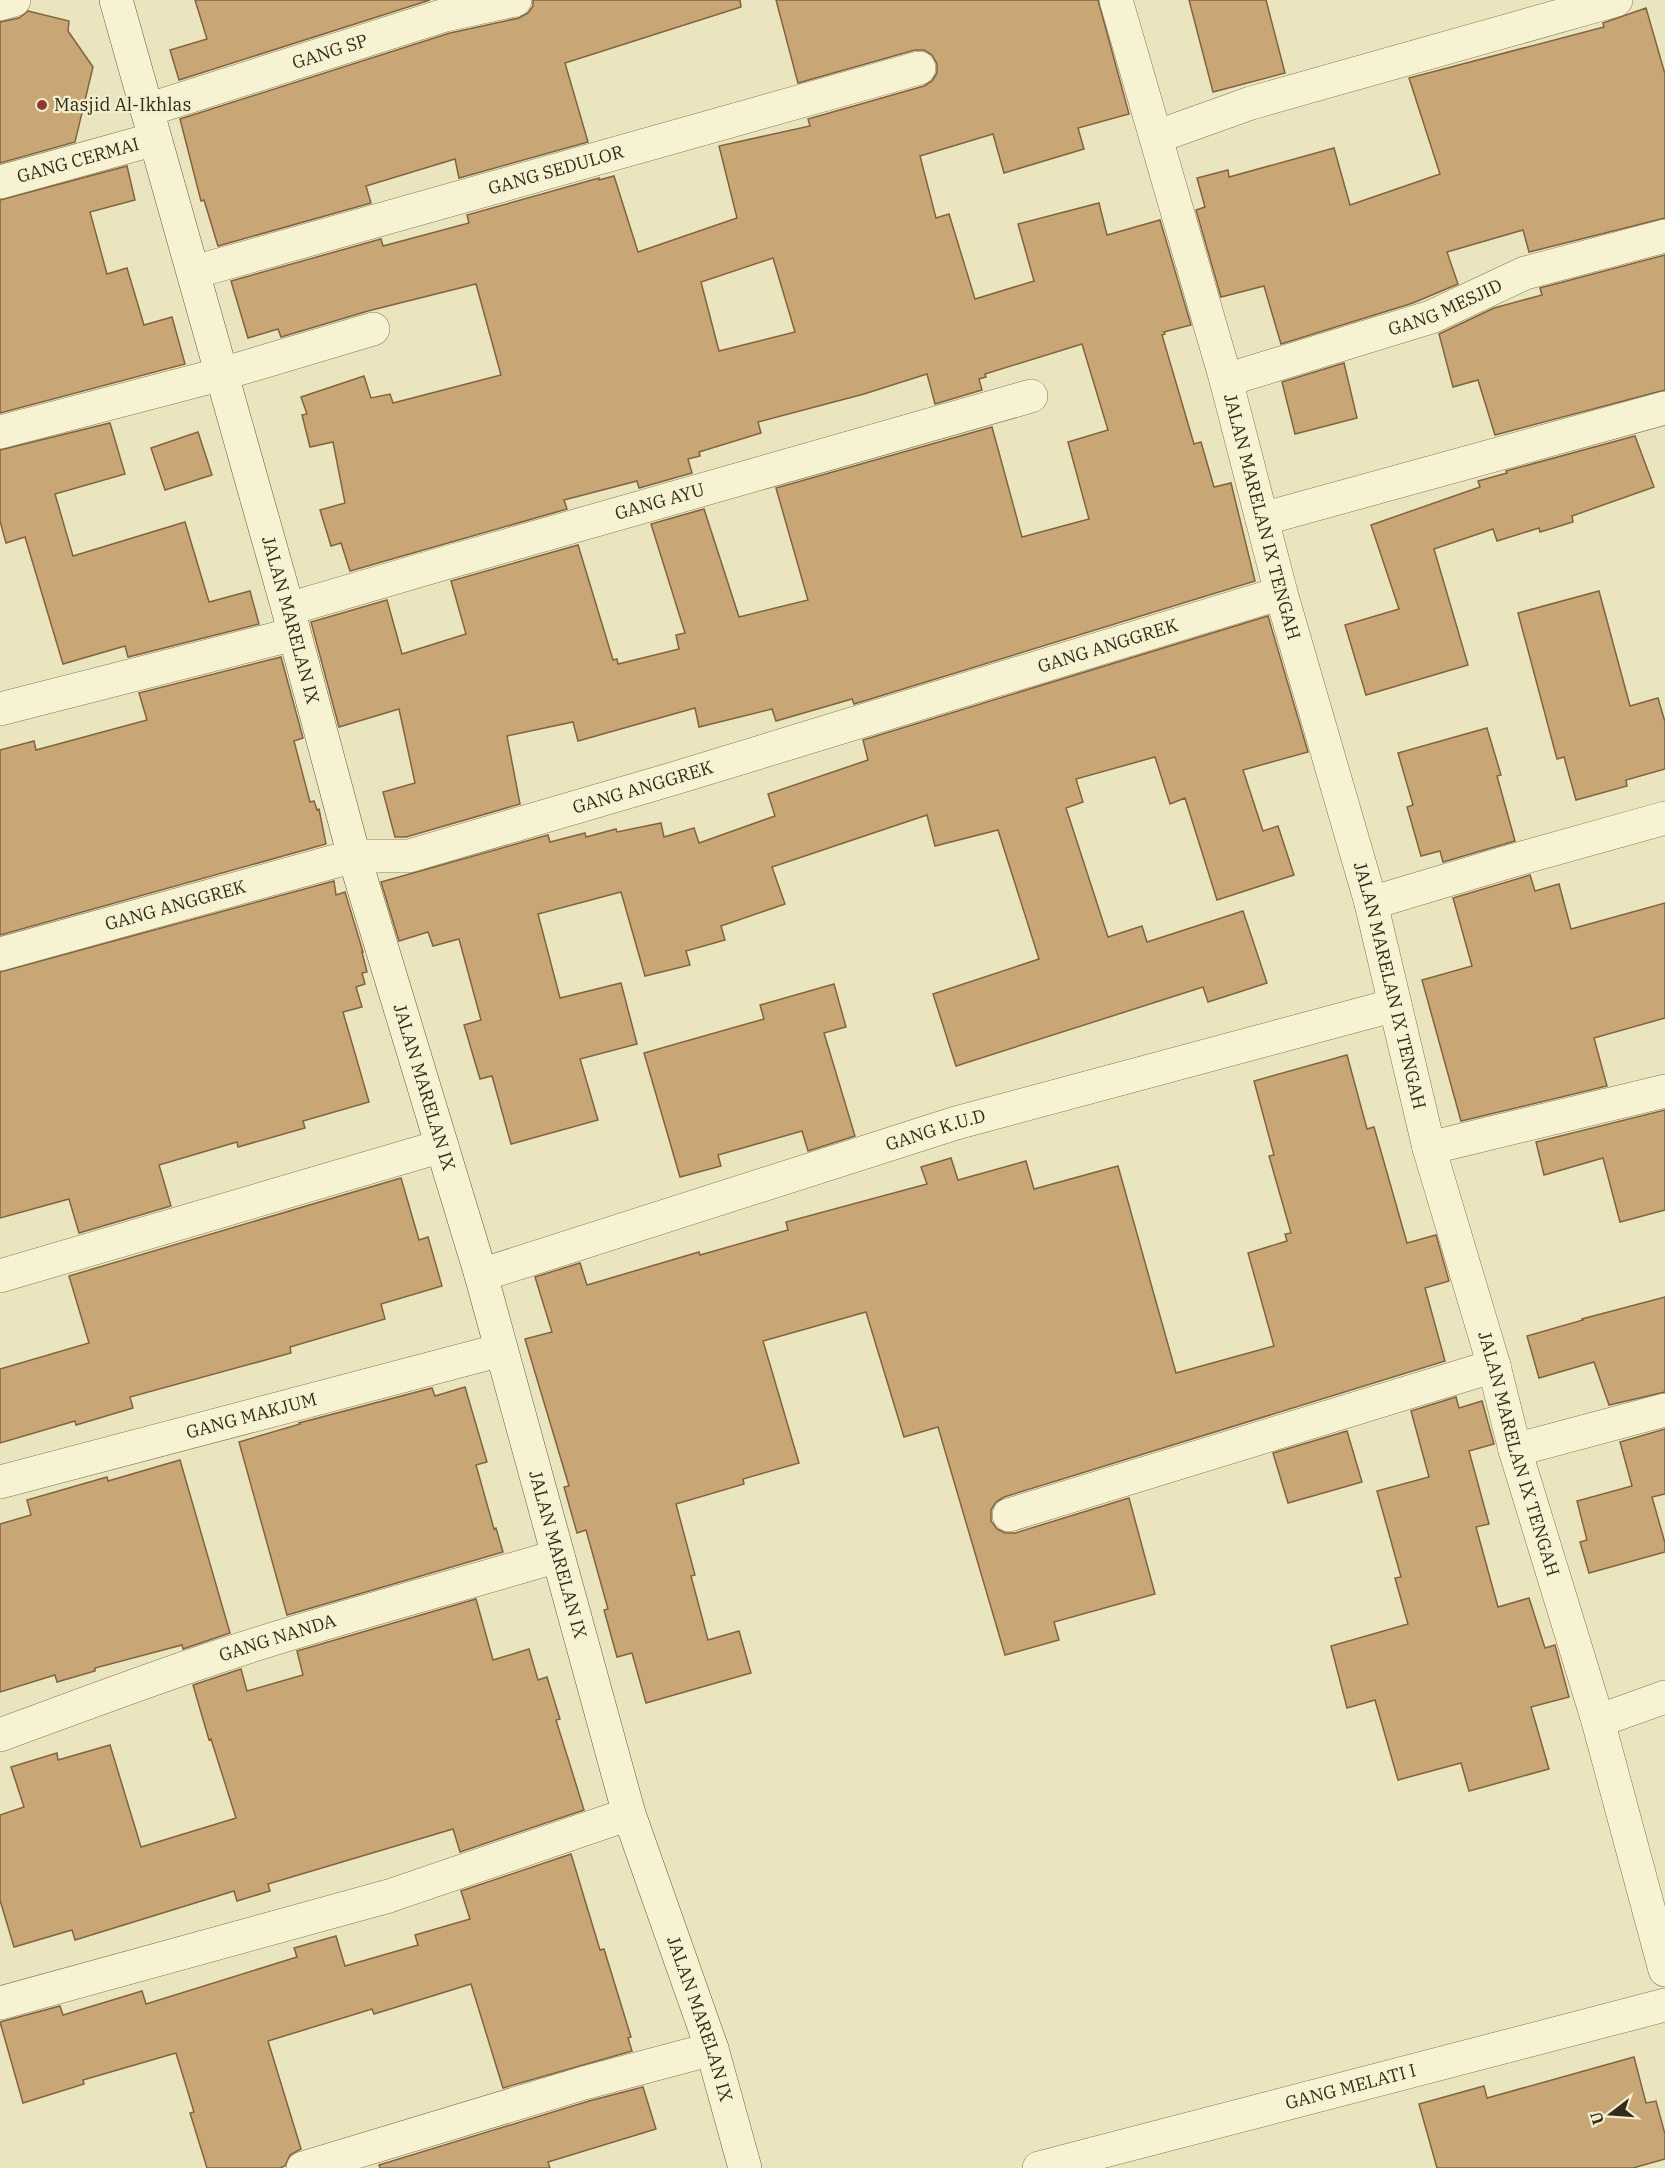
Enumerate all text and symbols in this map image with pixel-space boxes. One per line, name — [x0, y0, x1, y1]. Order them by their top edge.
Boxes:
street label: GANG SP — [289, 28, 371, 74]
place label: Masjid Al-Ikhlas — [54, 93, 191, 116]
marker: Masjid Al-Ikhlas — [35, 98, 49, 112]
street label: GANG CERMAI — [14, 132, 142, 188]
street label: GANG SEDULOR — [485, 140, 626, 200]
street label: GANG MESJID — [1385, 273, 1506, 340]
street label: JALAN MARELAN IX TENGAH — [1219, 391, 1306, 642]
street label: GANG AYU — [612, 477, 707, 525]
street label: JALAN MARELAN IX — [257, 533, 325, 706]
street label: GANG ANGGREK — [1035, 613, 1181, 678]
street label: GANG ANGGREK — [570, 755, 716, 819]
street label: JALAN MARELAN IX TENGAH — [1349, 859, 1431, 1111]
street label: GANG ANGGREK — [102, 874, 249, 935]
street label: JALAN MARELAN IX — [388, 1001, 461, 1173]
street label: GANG K.U.D — [882, 1104, 988, 1156]
street label: JALAN MARELAN IX TENGAH — [1473, 1328, 1565, 1579]
street label: GANG MAKJUM — [183, 1387, 319, 1444]
street label: JALAN MARELAN IX — [524, 1468, 592, 1641]
street label: GANG NANDA — [216, 1608, 339, 1667]
street label: JALAN MARELAN IX — [662, 1933, 738, 2104]
street label: GANG MELATI I — [1283, 2058, 1418, 2114]
north arrow — [1581, 2084, 1641, 2144]
text: U — [1585, 2110, 1608, 2127]

